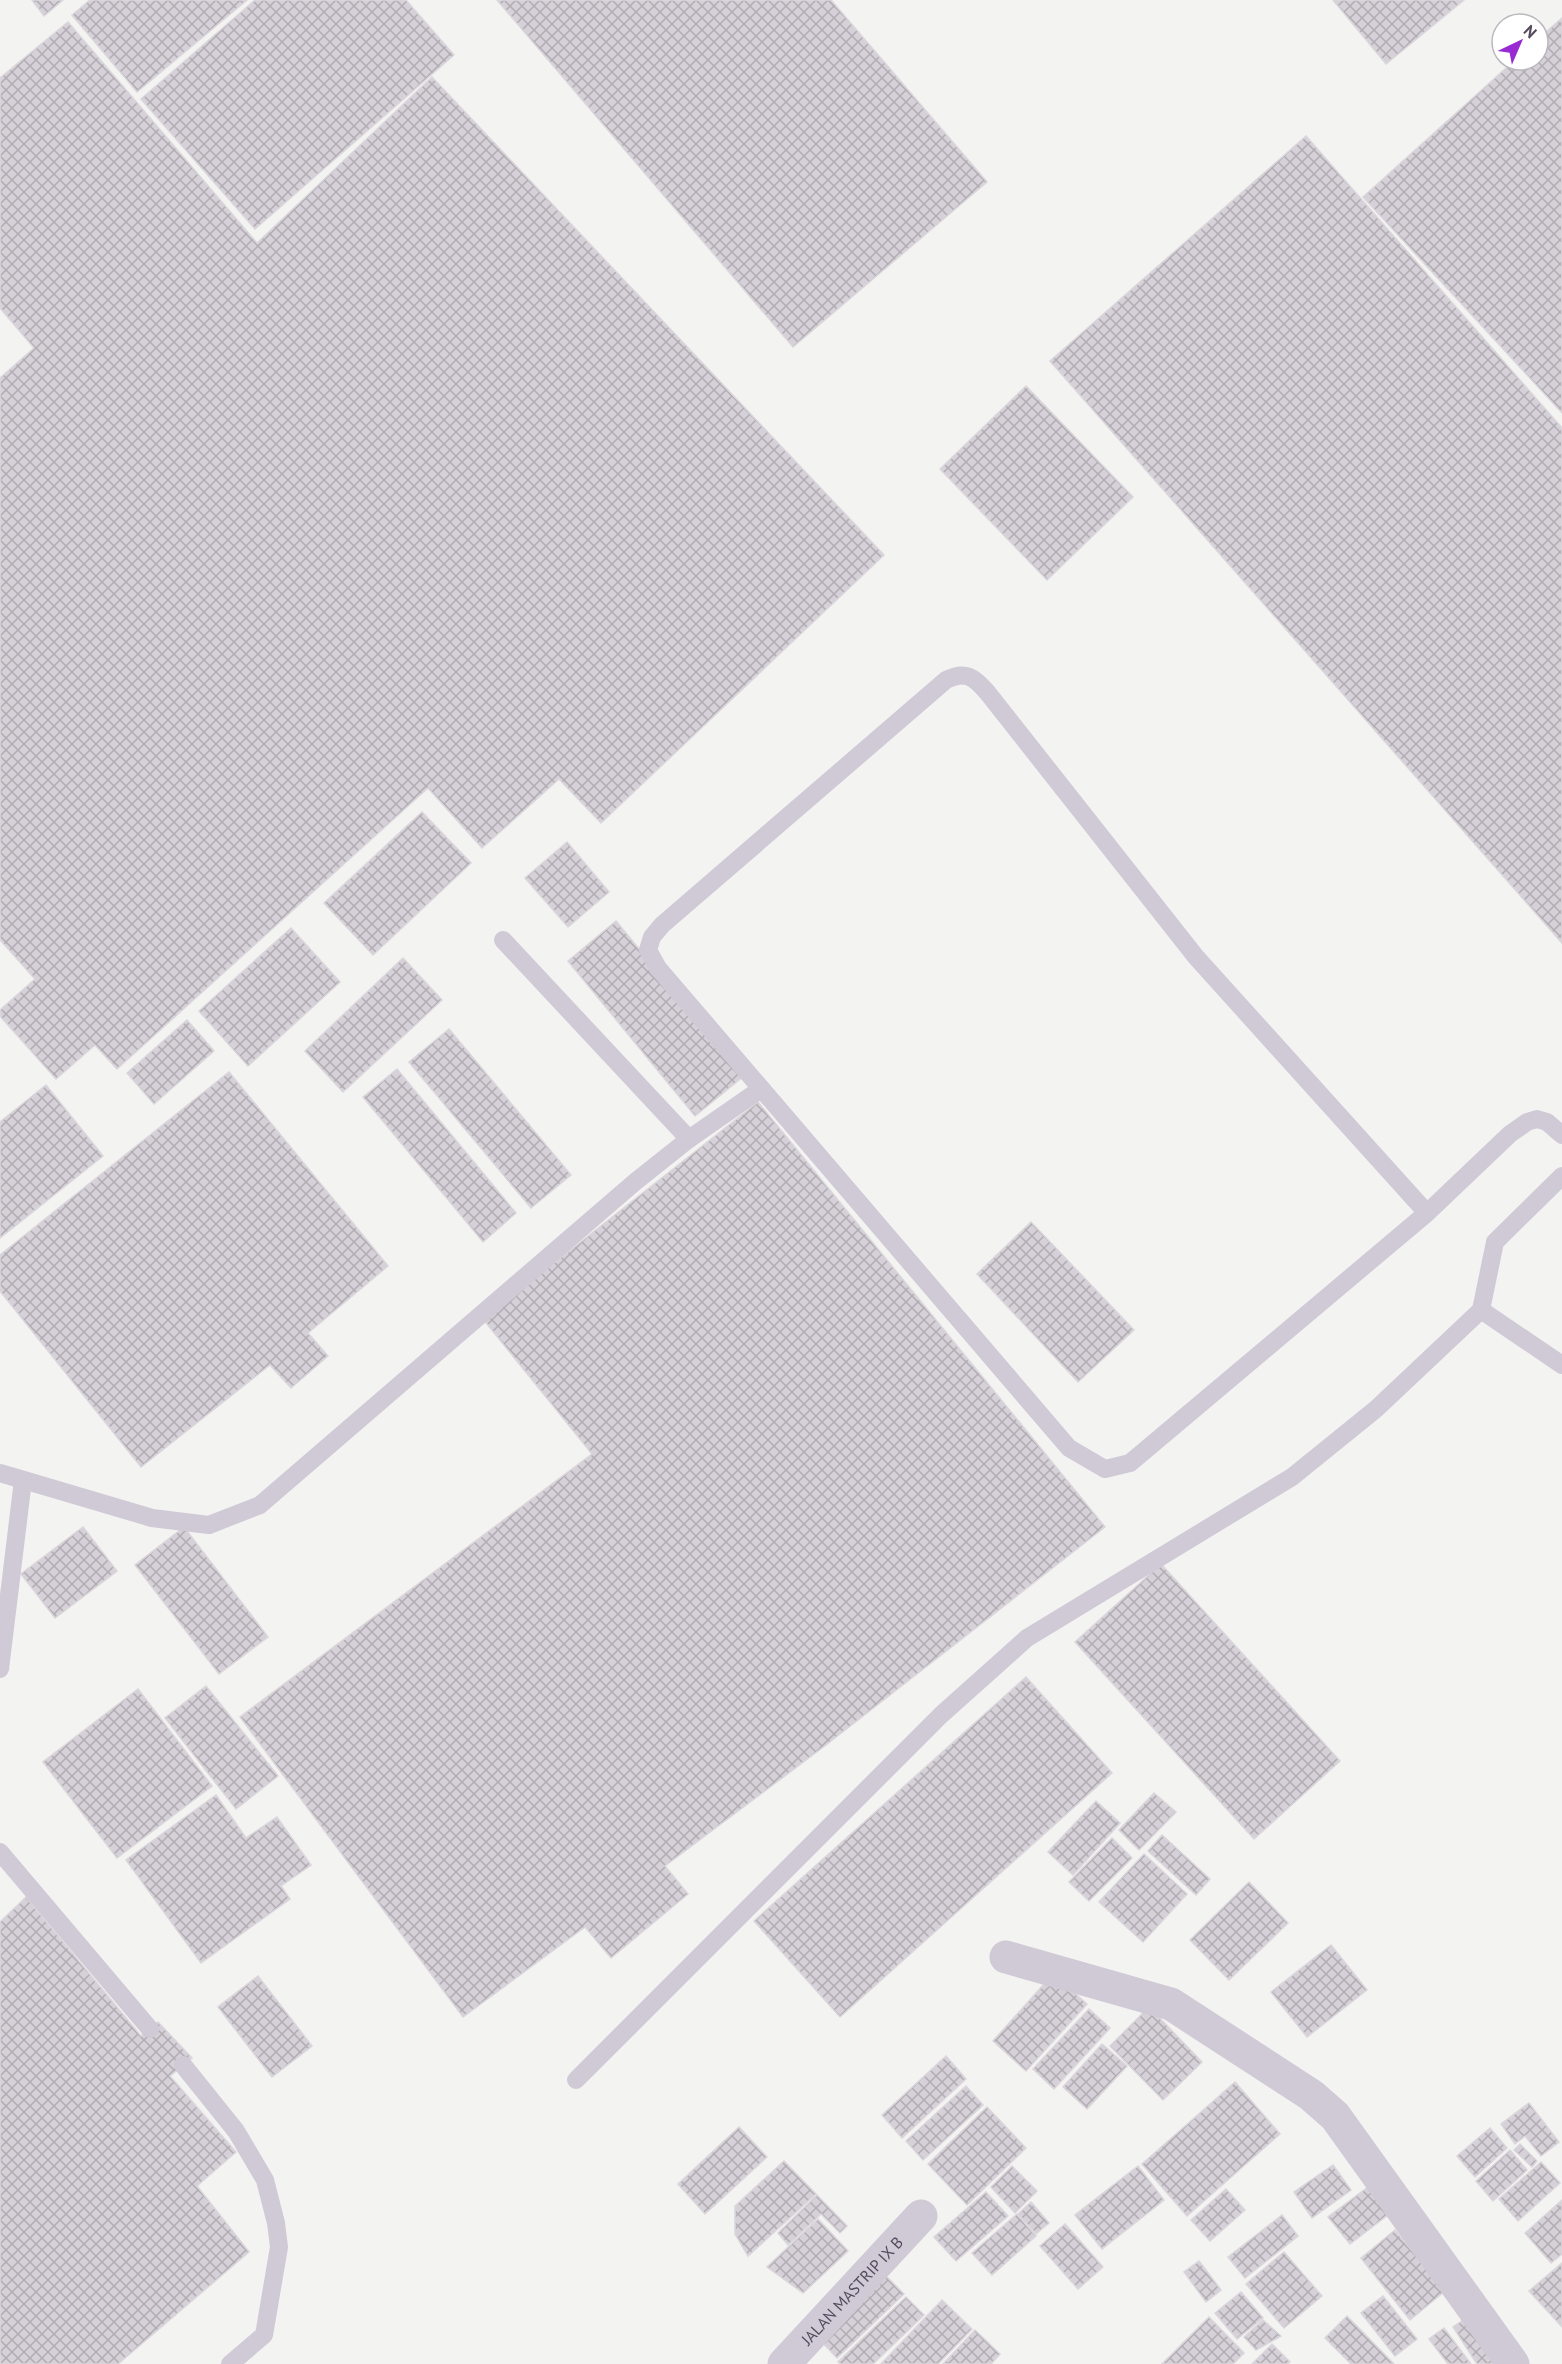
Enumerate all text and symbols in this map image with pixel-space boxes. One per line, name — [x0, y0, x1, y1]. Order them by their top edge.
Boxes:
north arrow — [1490, 12, 1550, 72]
text: N — [1520, 20, 1541, 42]
street label: JALAN MASTRIP IX B — [796, 2232, 907, 2350]

